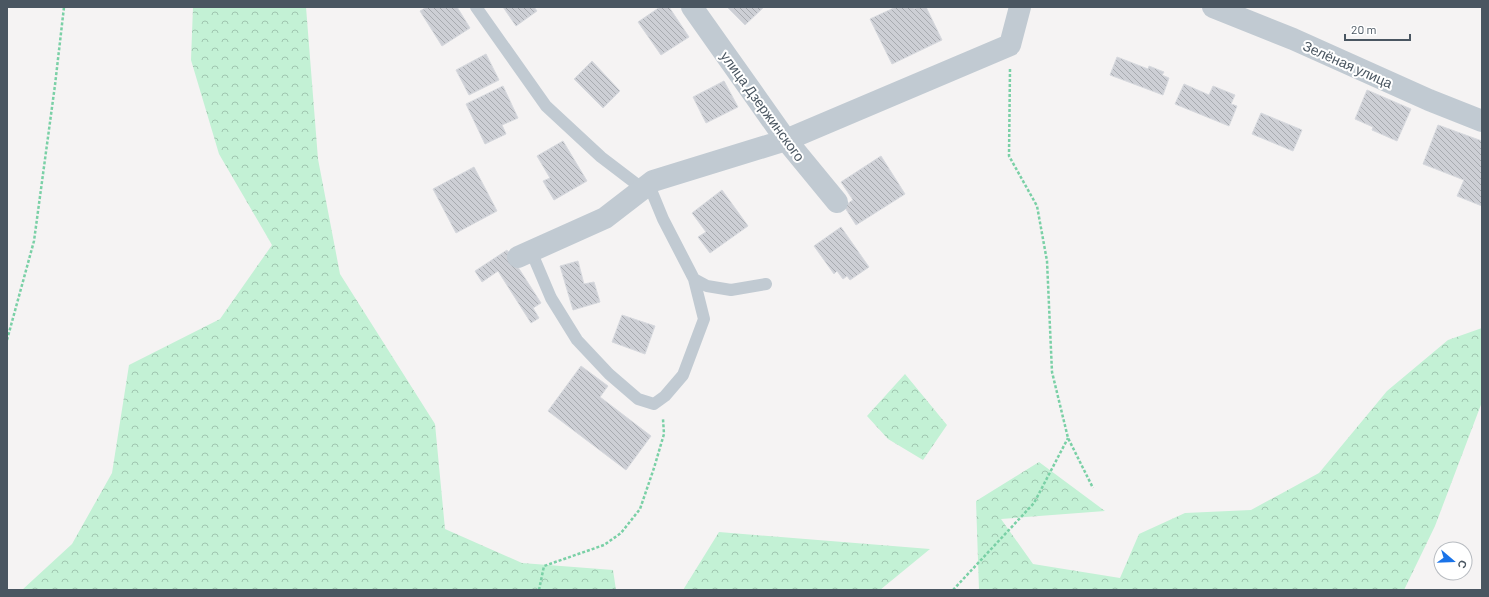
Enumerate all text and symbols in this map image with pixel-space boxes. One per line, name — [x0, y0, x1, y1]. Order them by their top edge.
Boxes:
scale bar — [1345, 16, 1410, 42]
text: 20 m — [1351, 22, 1377, 36]
street label: Зелёная улица — [1301, 37, 1396, 91]
street label: улица Дзержинского — [717, 48, 809, 164]
north arrow — [1433, 541, 1473, 581]
text: С — [1455, 559, 1470, 570]

